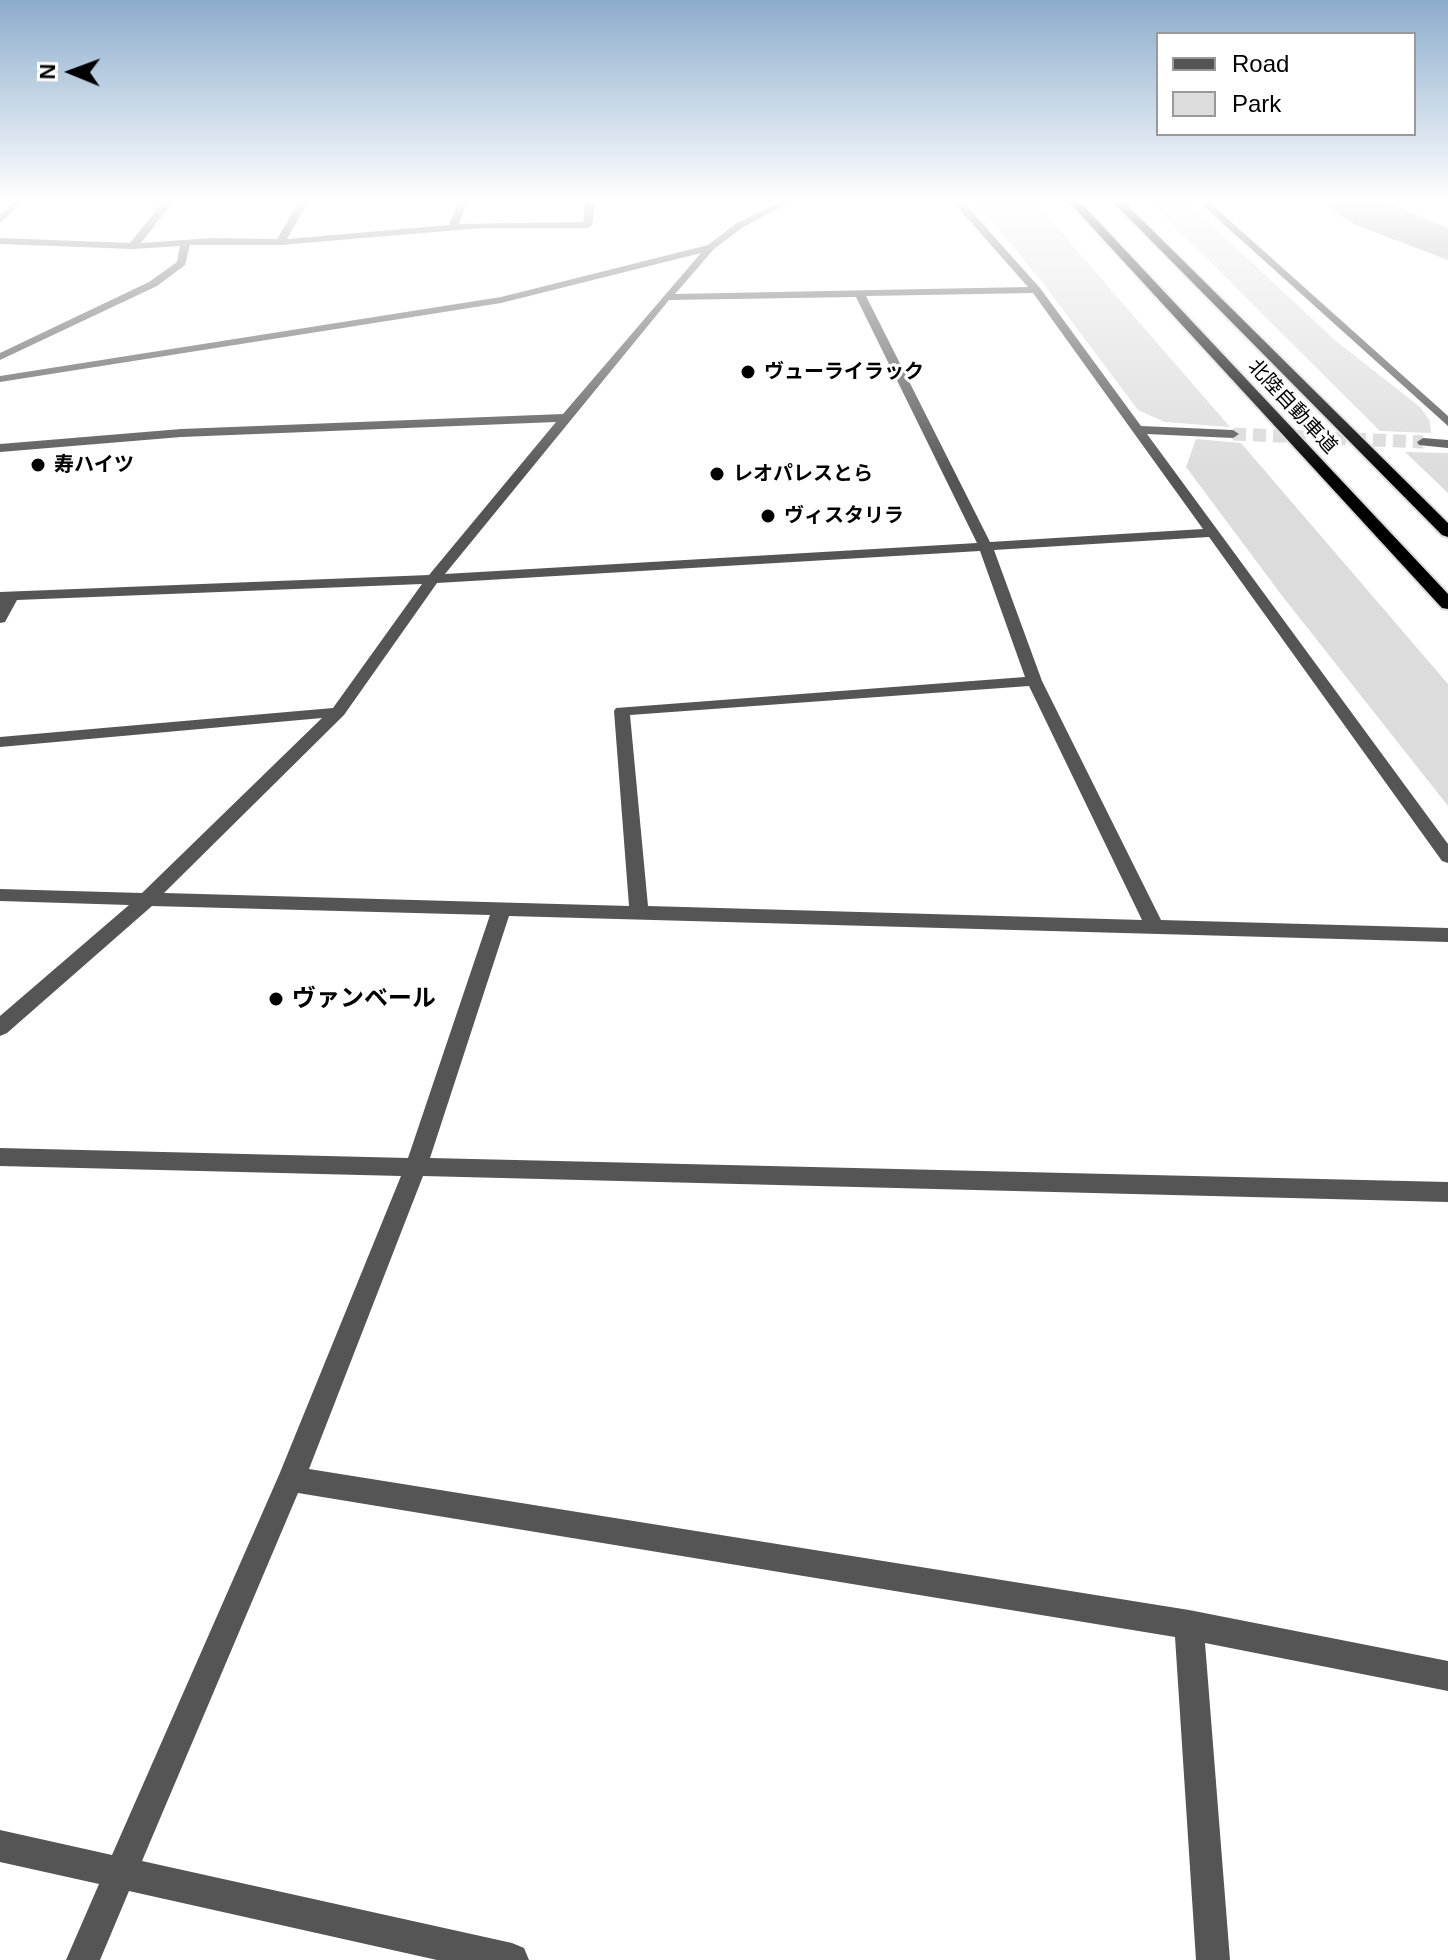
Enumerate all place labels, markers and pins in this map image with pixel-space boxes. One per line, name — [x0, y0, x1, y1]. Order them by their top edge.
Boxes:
place label: ヴューライラック — [764, 360, 924, 384]
marker: ヴューライラック — [739, 363, 757, 381]
place label: 寿ハイツ — [54, 453, 134, 477]
marker: 寿ハイツ — [29, 456, 47, 474]
place label: レオパレスとら — [733, 462, 873, 486]
marker: レオパレスとら — [708, 465, 726, 483]
place label: ヴィスタリラ — [784, 504, 904, 528]
marker: ヴィスタリラ — [759, 507, 777, 525]
place label: ヴァンベール — [292, 985, 436, 1013]
marker: ヴァンベール — [267, 990, 285, 1008]

